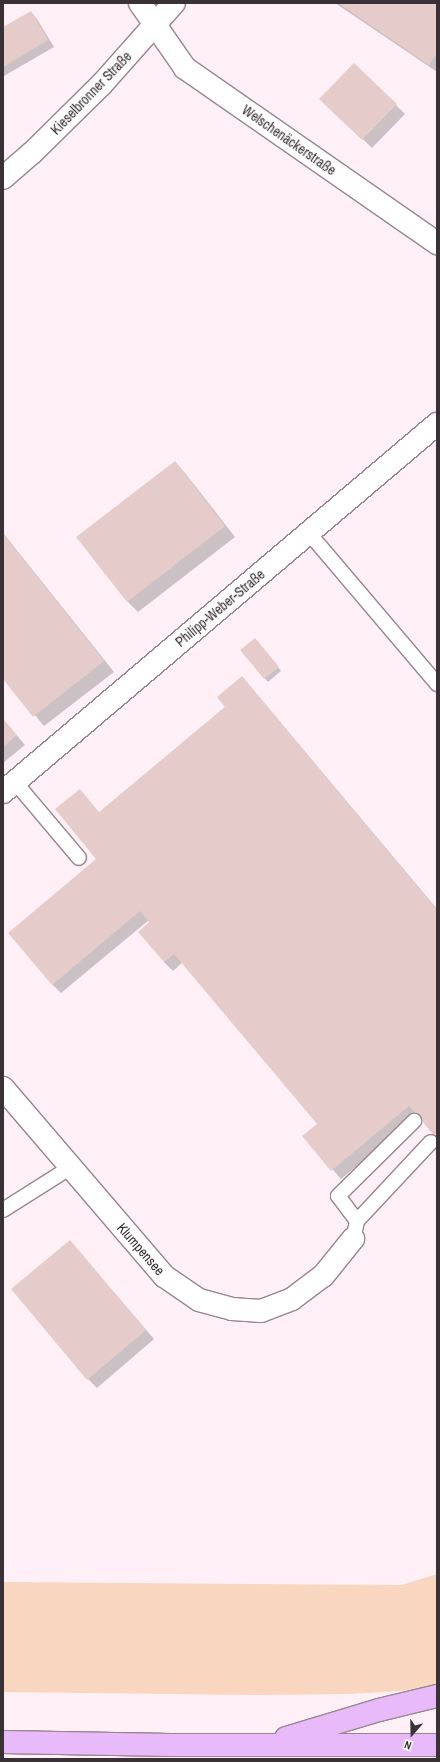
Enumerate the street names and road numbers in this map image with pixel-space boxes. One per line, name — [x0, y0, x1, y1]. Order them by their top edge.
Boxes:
street label: Kieselbronner Straße — [47, 48, 135, 138]
street label: Welschenäckerstraße — [239, 101, 339, 179]
street label: Philipp-Weber-Straße — [172, 566, 268, 650]
street label: Klumpensee — [114, 1219, 168, 1279]

